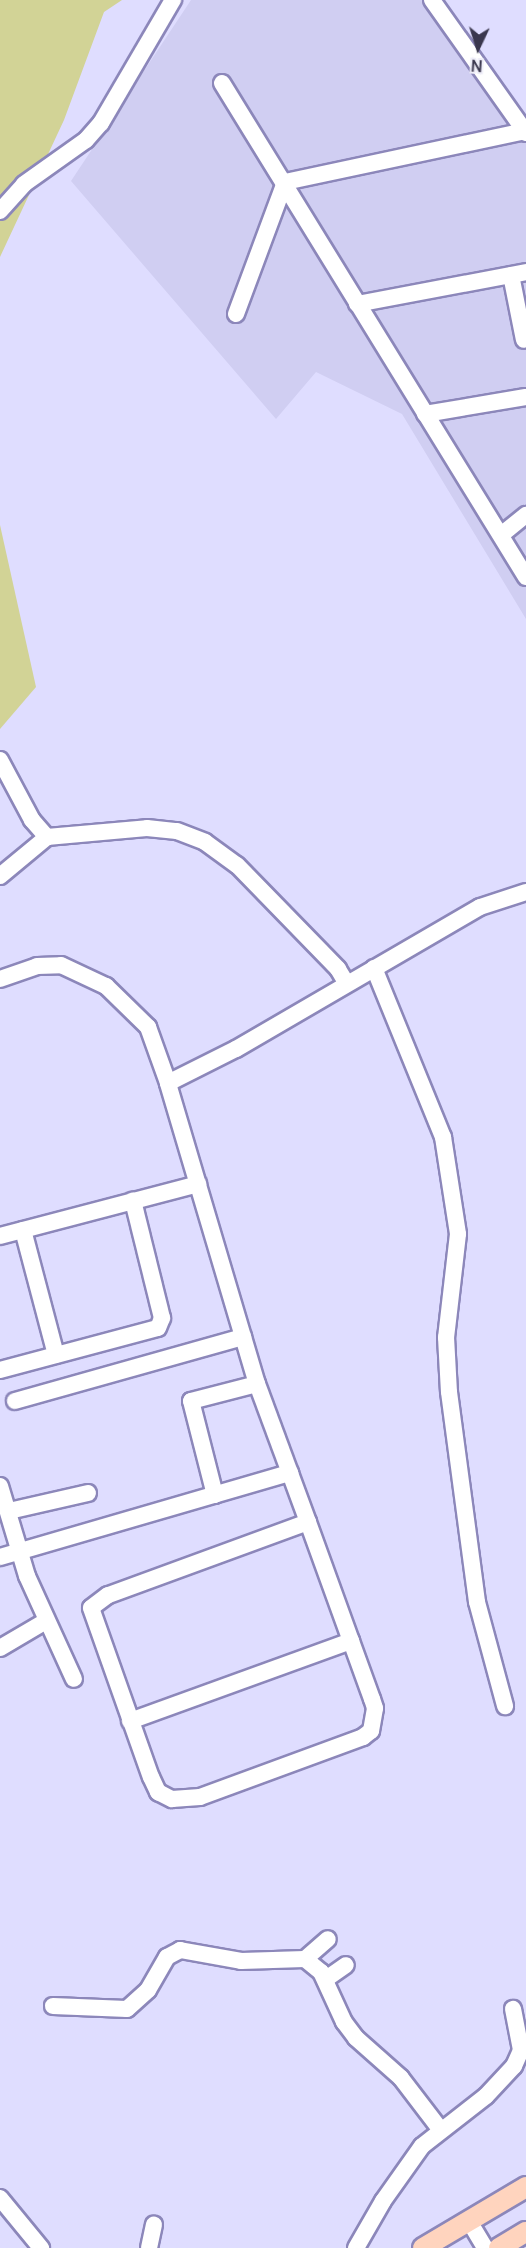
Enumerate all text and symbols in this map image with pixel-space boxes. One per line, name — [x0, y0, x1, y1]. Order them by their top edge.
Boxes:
north arrow — [448, 18, 508, 78]
text: N — [470, 55, 483, 77]

